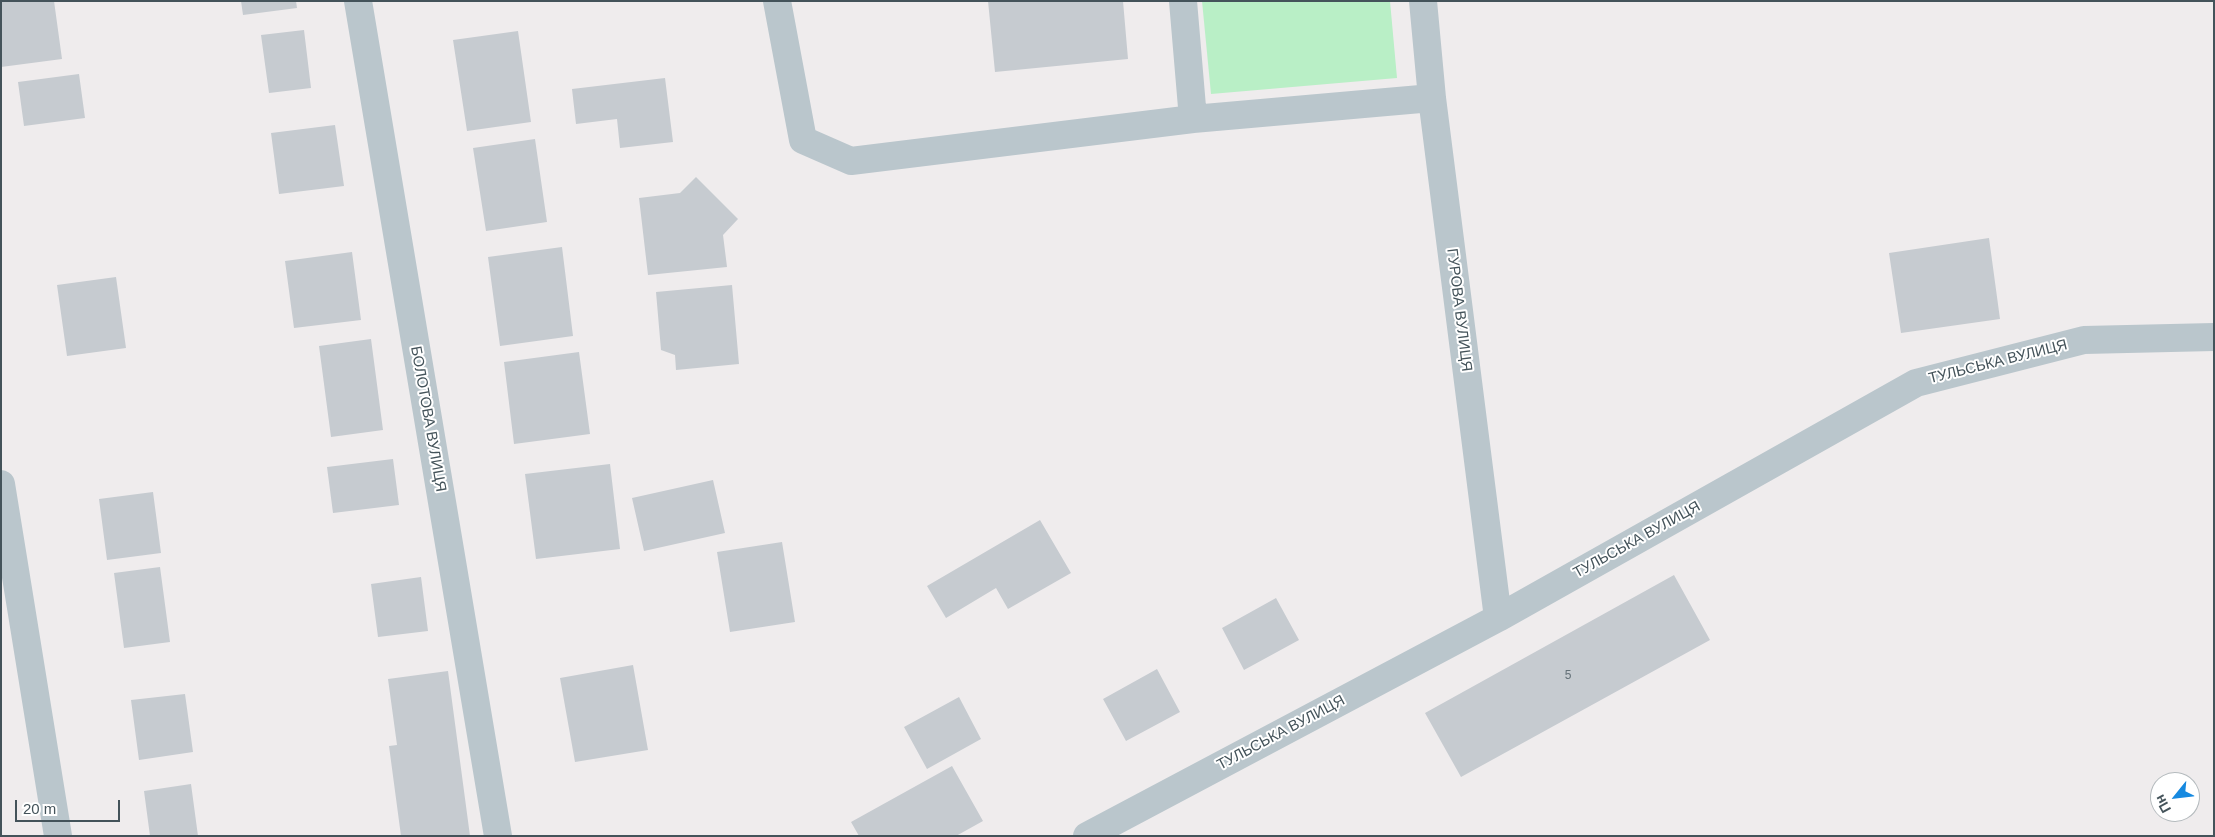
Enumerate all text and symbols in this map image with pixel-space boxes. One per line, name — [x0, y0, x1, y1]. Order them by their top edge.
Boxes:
street label: ГУРОВА ВУЛИЦЯ — [1443, 247, 1475, 373]
street label: ТУЛЬСЬКА ВУЛИЦЯ — [1927, 336, 2069, 388]
street label: БОЛОТОВА ВУЛИЦЯ — [406, 345, 450, 493]
street label: ТУЛЬСЬКА ВУЛИЦЯ — [1570, 498, 1704, 582]
house number: 5 — [1565, 669, 1571, 683]
street label: ТУЛЬСЬКА ВУЛИЦЯ — [1214, 692, 1348, 774]
north arrow — [2150, 772, 2200, 822]
scale bar — [18, 790, 122, 822]
text: Пн — [2151, 792, 2174, 816]
text: 20 m — [23, 800, 56, 817]

